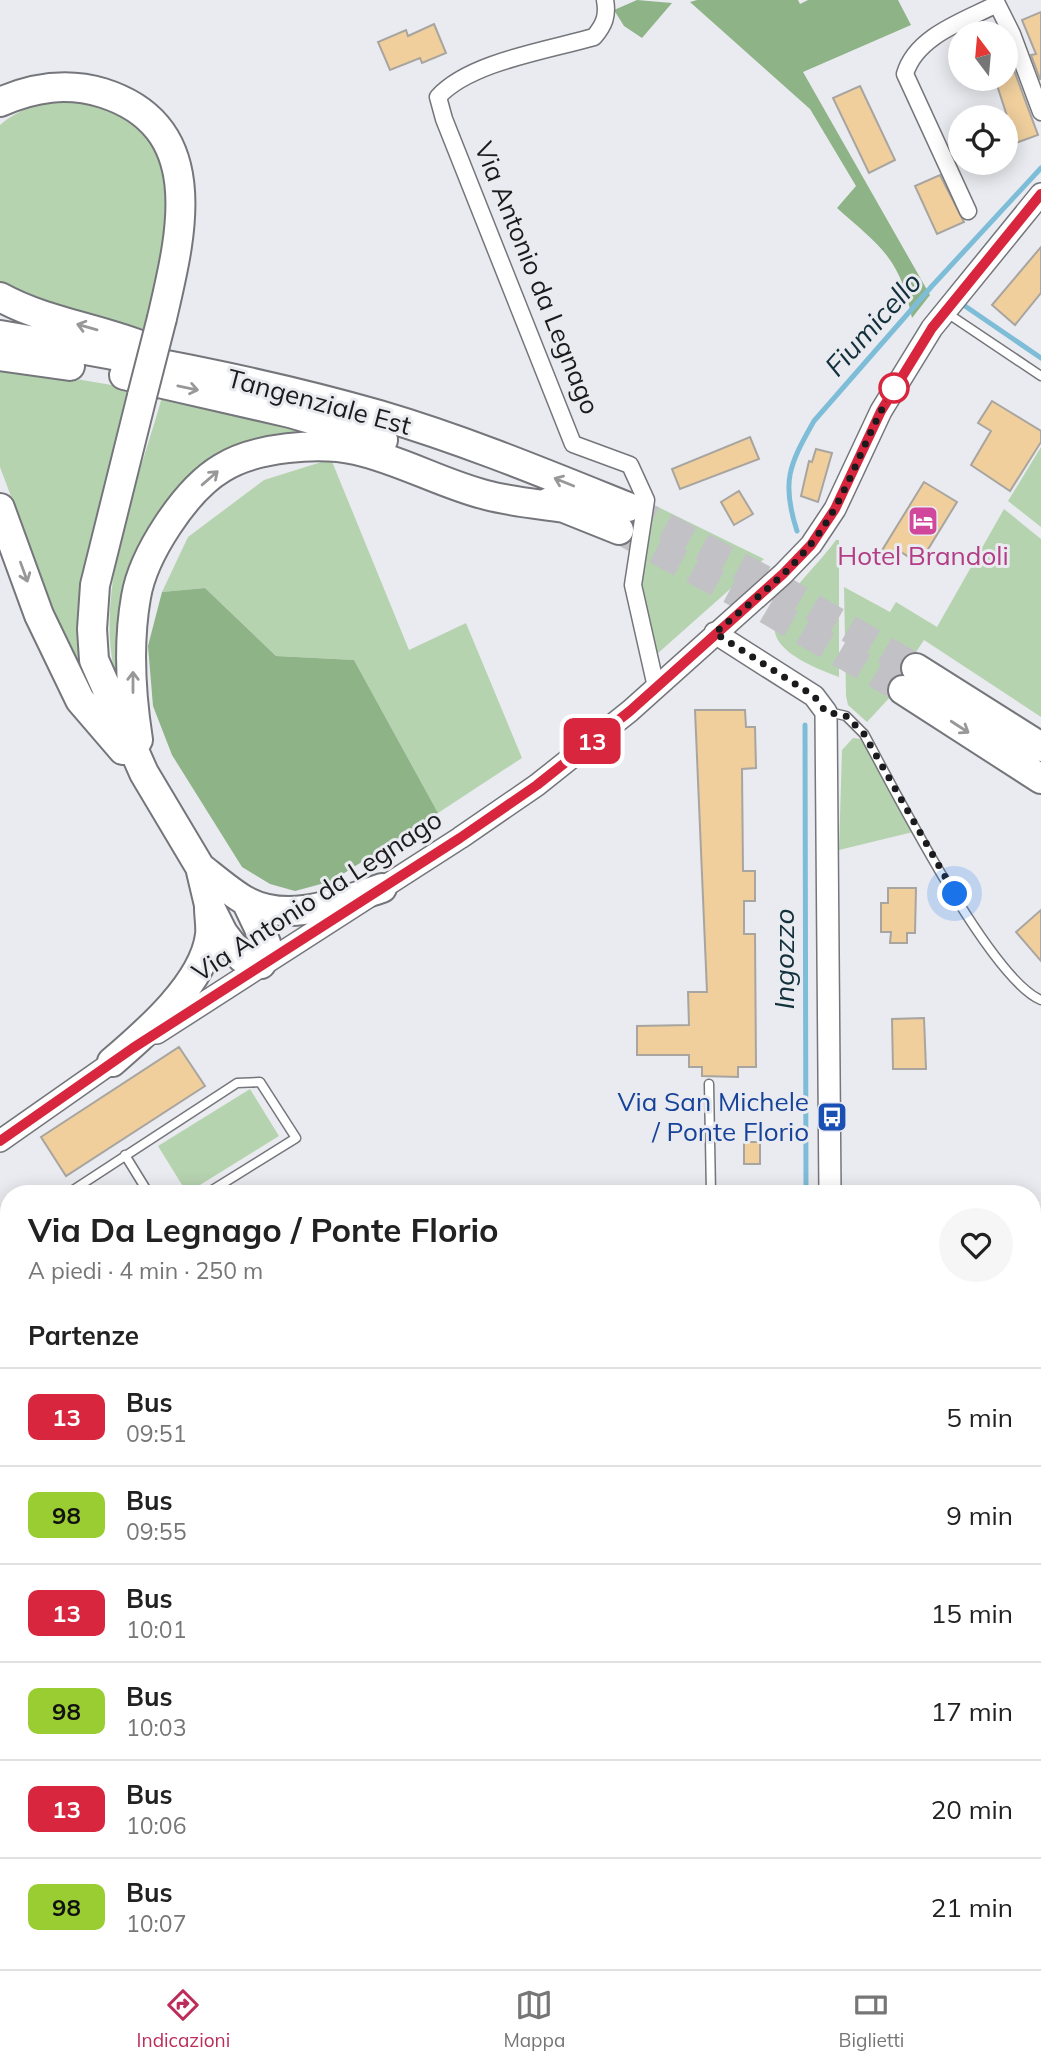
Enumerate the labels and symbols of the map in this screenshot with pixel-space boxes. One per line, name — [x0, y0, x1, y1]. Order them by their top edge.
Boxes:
north arrow — [948, 21, 1018, 91]
street label: Via Antonio da Legnago — [468, 137, 607, 419]
water label: Fiumicello — [817, 264, 928, 383]
one-way arrow — [76, 319, 98, 332]
street label: Tangenziale Est — [224, 361, 415, 442]
unlabelled marker — [879, 373, 909, 403]
one-way arrow — [176, 382, 199, 396]
one-way arrow — [201, 470, 219, 486]
one-way arrow — [554, 474, 576, 487]
hotel icon: Hotel Brandoli — [906, 504, 940, 538]
place label: Hotel Brandoli — [837, 539, 1009, 572]
one-way arrow — [19, 561, 31, 583]
one-way arrow — [126, 670, 140, 693]
line badge: 13 — [560, 718, 624, 764]
one-way arrow — [950, 719, 969, 734]
street label: Via Antonio da Legnago — [186, 802, 448, 989]
your location — [937, 876, 972, 911]
water label: Ingozzo — [766, 908, 801, 1010]
place label: Via San Michele / Ponte Florio — [617, 1085, 809, 1148]
bus stop icon: Via San Michele / Ponte Florio — [815, 1100, 849, 1134]

